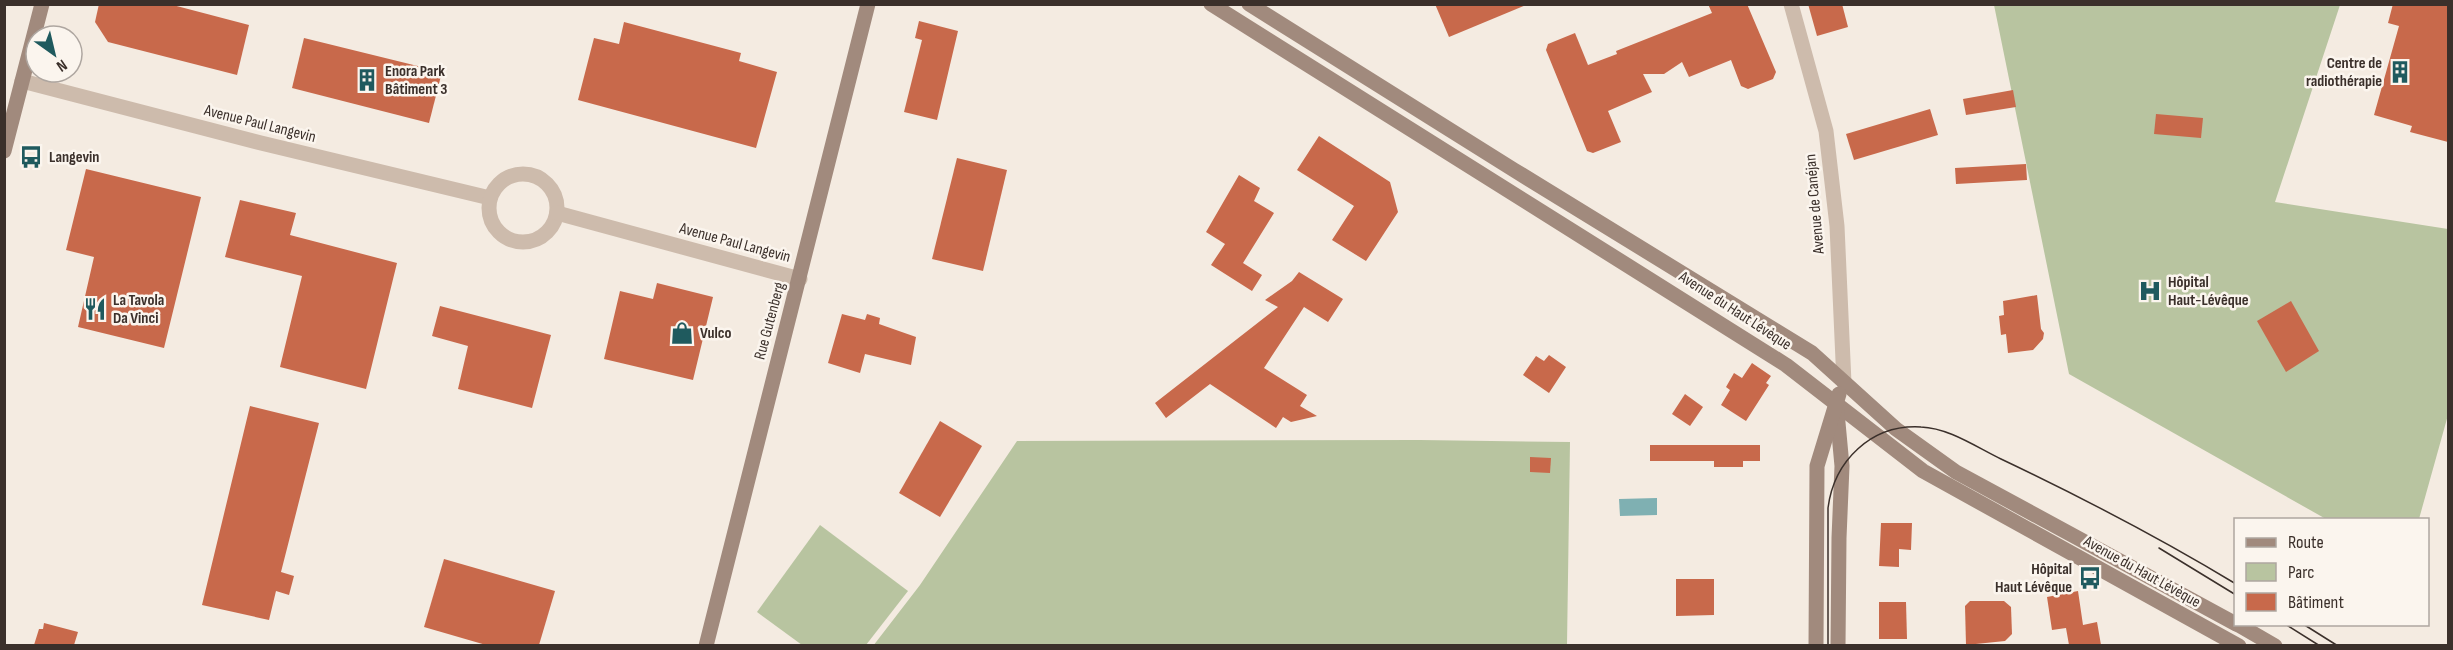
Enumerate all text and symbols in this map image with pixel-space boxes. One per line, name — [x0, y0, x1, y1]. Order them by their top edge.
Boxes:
north arrow — [24, 24, 84, 84]
place label: Centre de radiothérapie — [2306, 54, 2382, 91]
text: N — [53, 55, 70, 75]
building icon: Centre de radiothérapie — [2387, 59, 2413, 85]
place label: Enora Park Bâtiment 3 — [385, 62, 447, 99]
building icon: Enora Park Bâtiment 3 — [354, 67, 380, 93]
street label: Avenue Paul Langevin — [201, 101, 318, 147]
bus stop icon: Langevin — [18, 144, 44, 170]
place label: Langevin — [49, 148, 99, 167]
street label: Avenue de Canéjan — [1801, 153, 1829, 256]
street label: Avenue Paul Langevin — [676, 219, 793, 267]
street label: Avenue du Haut Lévèque — [1674, 267, 1795, 354]
place label: Hôpital Haut-Lévêque — [2168, 273, 2249, 310]
hospital icon: Hôpital Haut-Lévêque — [2137, 278, 2163, 304]
street label: Rue Gutenberg — [751, 280, 789, 362]
place label: La Tavola Da Vinci — [113, 291, 164, 328]
restaurant icon: La Tavola Da Vinci — [82, 296, 108, 322]
shop icon: Vulco — [669, 320, 695, 346]
place label: Vulco — [700, 324, 731, 343]
legend — [2234, 518, 2429, 626]
street label: Avenue du Haut Lévèque — [2080, 532, 2204, 612]
text: Route — [2288, 532, 2324, 553]
place label: Hôpital Haut Lévêque — [1995, 560, 2072, 597]
text: Parc — [2288, 562, 2314, 583]
bus stop icon: Hôpital Haut Lévêque — [2077, 565, 2103, 591]
text: Bâtiment — [2288, 592, 2344, 613]

